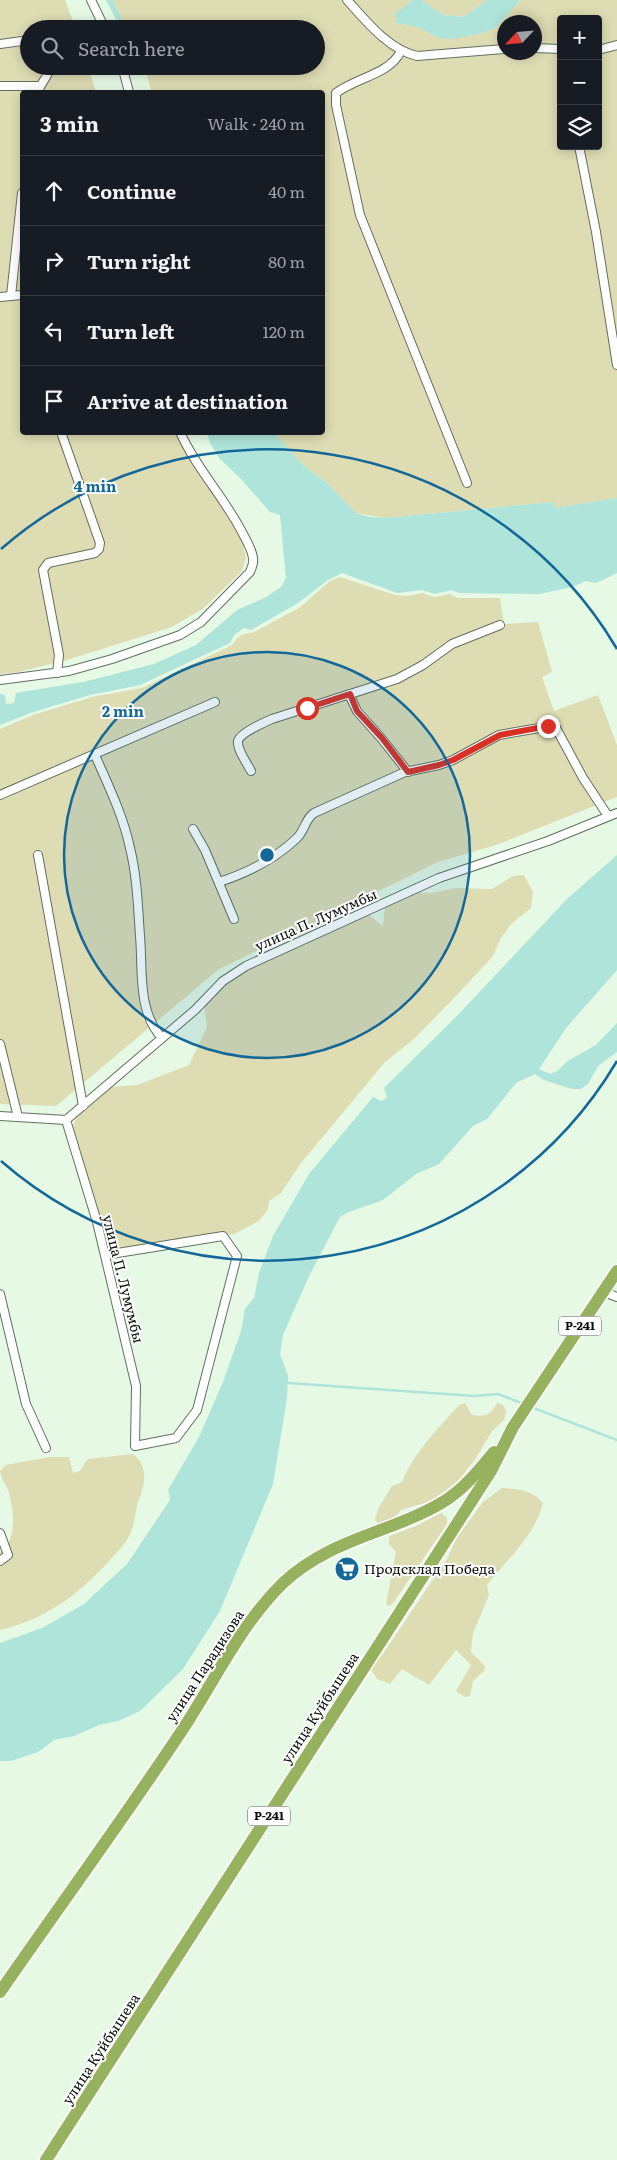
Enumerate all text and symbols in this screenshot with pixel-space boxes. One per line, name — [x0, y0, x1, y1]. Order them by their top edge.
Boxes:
north arrow — [497, 15, 542, 60]
map controls — [557, 15, 602, 150]
button: + — [557, 15, 602, 60]
search box — [20, 20, 325, 75]
icon: search — [38, 34, 66, 62]
text: Search here — [78, 34, 185, 62]
button: − — [557, 60, 602, 105]
button: layers — [557, 105, 602, 150]
text: 3 min — [40, 107, 99, 138]
text: Walk · 240 m — [207, 111, 305, 135]
icon: ahead — [40, 177, 68, 205]
text: Continue — [87, 177, 176, 205]
text: 40 m — [268, 179, 305, 203]
icon: right — [40, 247, 68, 275]
text: Turn right — [87, 247, 191, 275]
text: 80 m — [268, 249, 305, 273]
icon: left — [40, 317, 68, 345]
text: Turn left — [87, 317, 174, 345]
text: 120 m — [262, 319, 305, 343]
icon: arrive — [40, 387, 68, 415]
text: Arrive at destination — [87, 387, 288, 415]
text: 4 min — [74, 474, 117, 497]
route start — [296, 697, 319, 720]
text: 2 min — [102, 699, 145, 722]
route end — [537, 715, 560, 738]
centre of rings — [258, 846, 276, 864]
street label: улица П. Лумумбы — [251, 883, 380, 955]
street label: улица П. Лумумбы — [98, 1212, 150, 1345]
road number: Р-241 — [559, 1316, 601, 1335]
supermarket icon: Продсклад Победа — [334, 1556, 360, 1582]
place label: Продсклад Победа — [364, 1558, 495, 1578]
street label: улица Парадизова — [160, 1605, 248, 1725]
street label: улица Куйбышева — [276, 1648, 363, 1767]
road number: Р-241 — [248, 1806, 290, 1825]
street label: улица Куйбышева — [57, 1989, 144, 2108]

